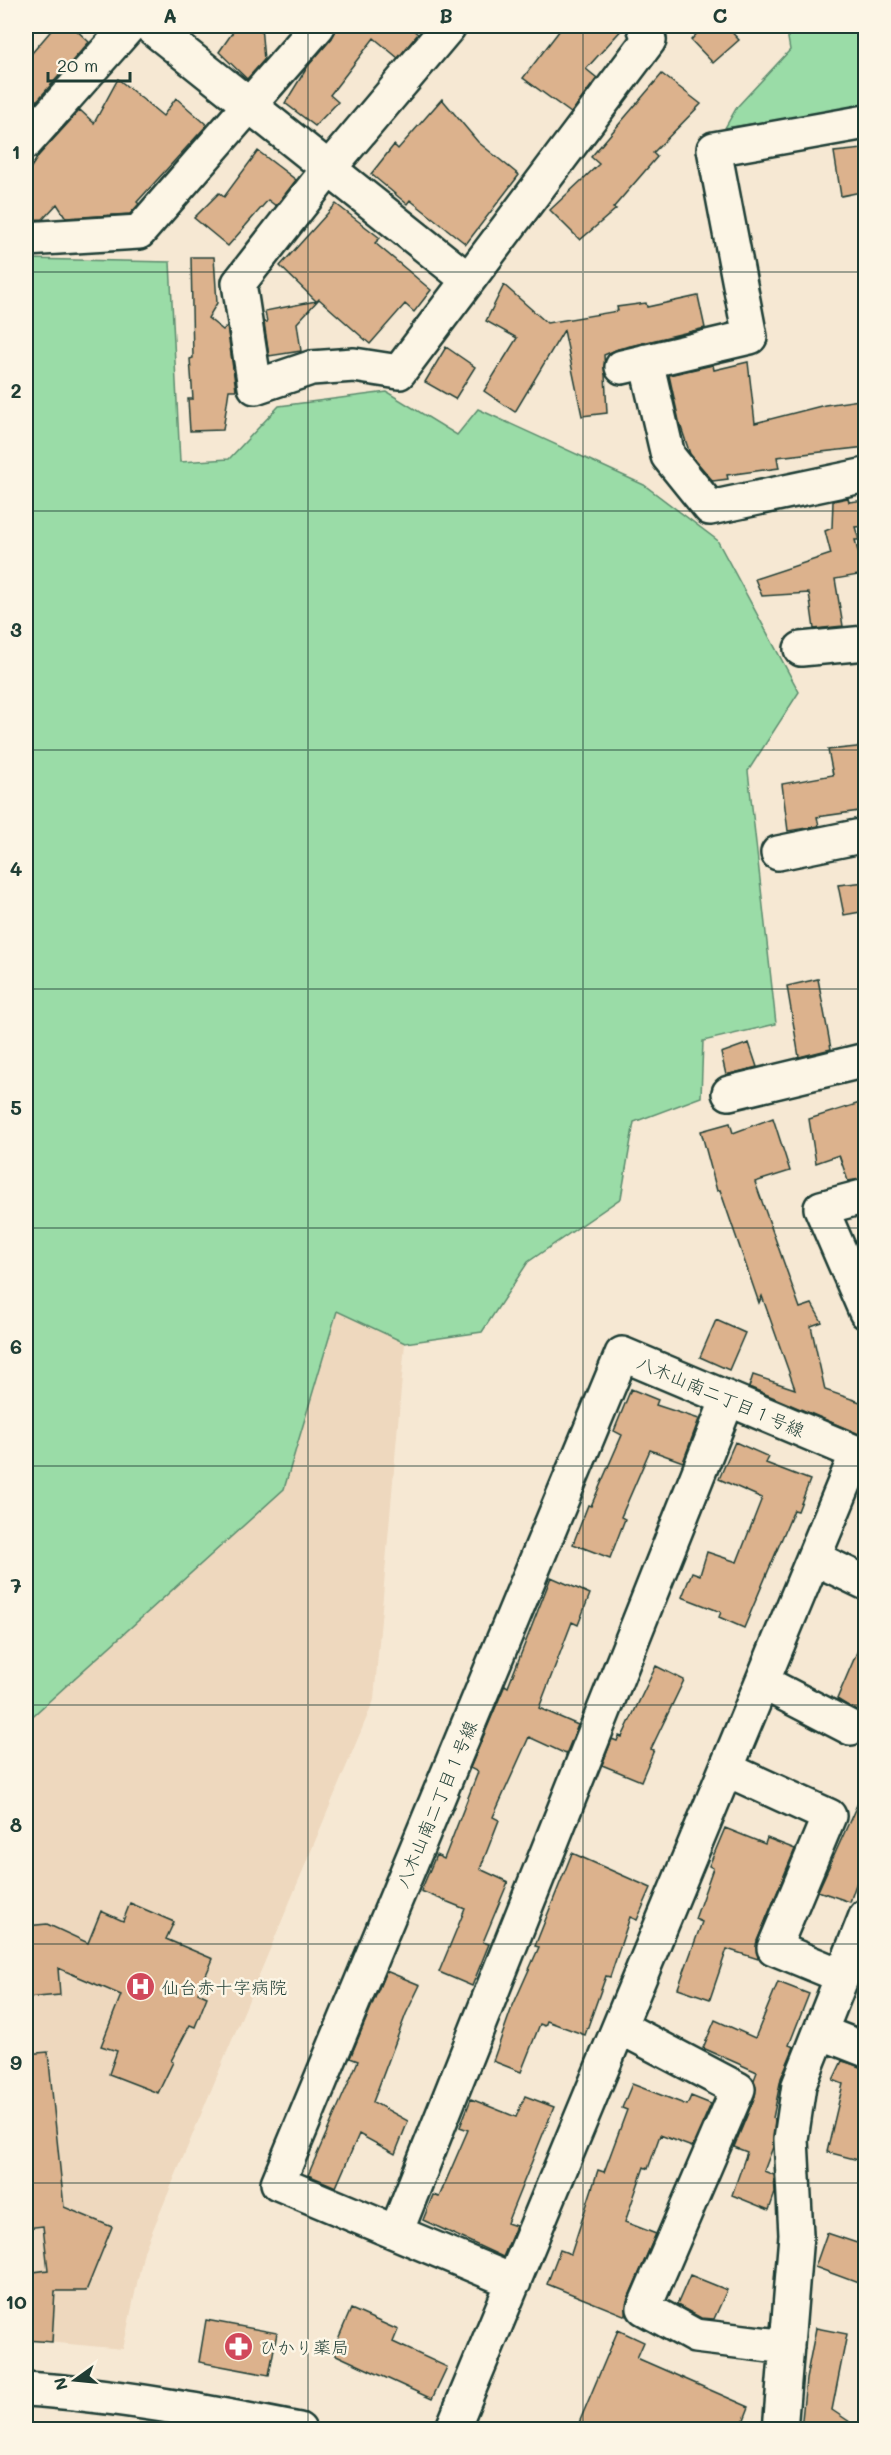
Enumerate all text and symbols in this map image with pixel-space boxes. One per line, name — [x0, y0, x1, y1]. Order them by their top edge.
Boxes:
text: A — [163, 2, 177, 28]
text: B — [439, 2, 453, 28]
text: C — [713, 2, 728, 28]
scale bar — [48, 45, 130, 83]
text: 20 m — [57, 53, 98, 77]
text: 1 — [12, 138, 20, 164]
text: 2 — [10, 377, 22, 403]
text: 3 — [10, 616, 22, 642]
text: 4 — [10, 855, 23, 881]
text: 5 — [10, 1094, 22, 1120]
text: 6 — [10, 1333, 22, 1359]
street label: 八木山南二丁目１号線 — [633, 1350, 809, 1442]
text: 7 — [10, 1572, 22, 1598]
street label: 八木山南二丁目１号線 — [390, 1716, 482, 1892]
text: 8 — [10, 1811, 22, 1837]
hospital icon: 仙台赤十字病院 — [124, 1971, 156, 2003]
place label: 仙台赤十字病院 — [161, 1975, 287, 1999]
text: 9 — [10, 2049, 22, 2075]
text: 10 — [5, 2288, 27, 2314]
pharmacy icon: ひかり薬局 — [222, 2331, 254, 2363]
place label: ひかり薬局 — [259, 2335, 349, 2359]
north arrow — [45, 2350, 105, 2410]
text: N — [48, 2375, 72, 2393]

